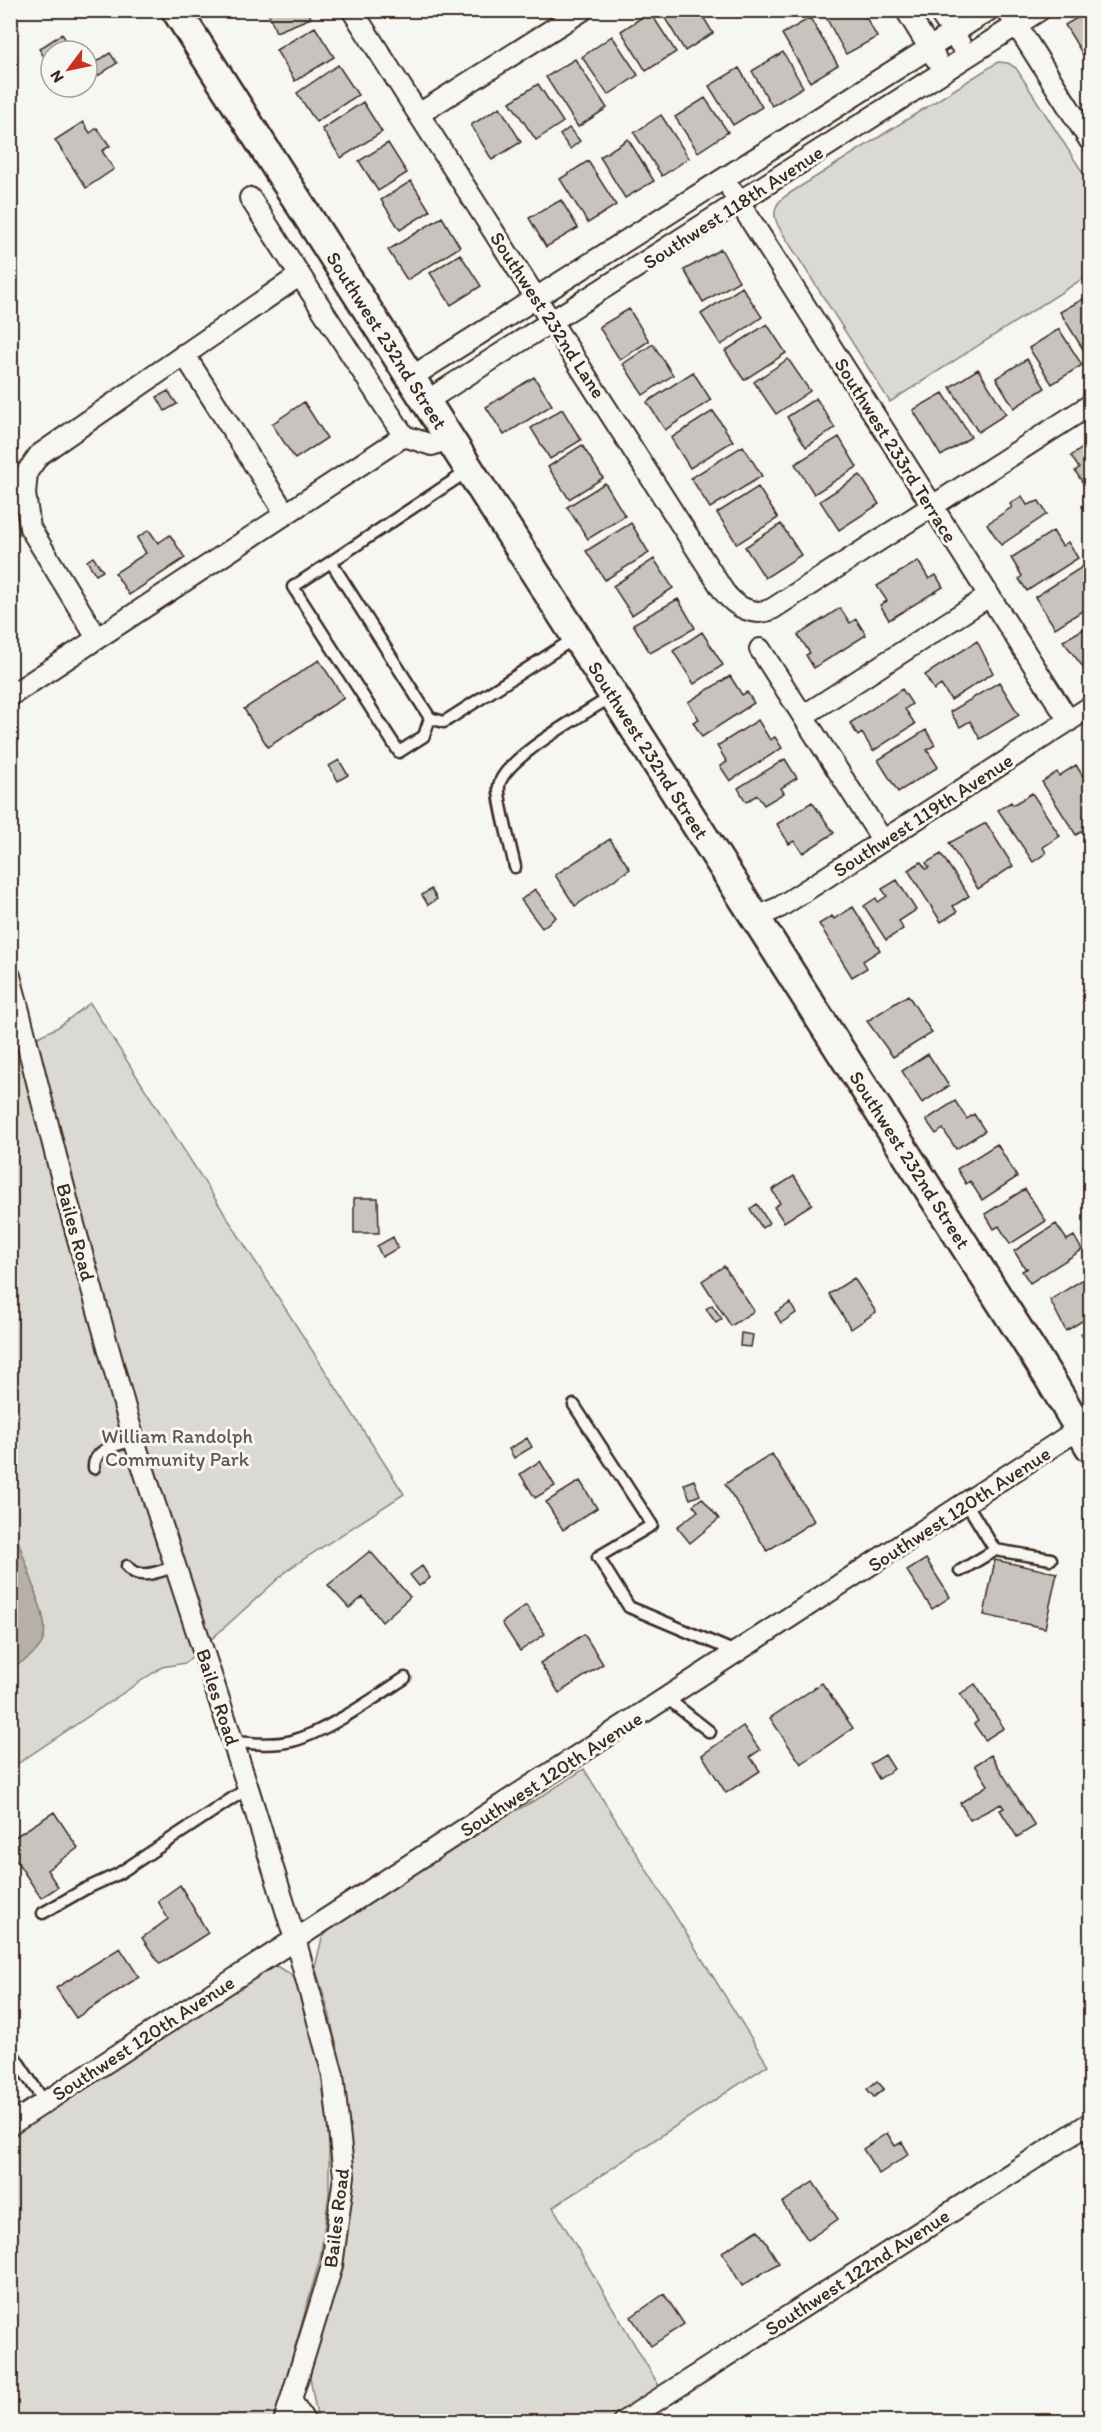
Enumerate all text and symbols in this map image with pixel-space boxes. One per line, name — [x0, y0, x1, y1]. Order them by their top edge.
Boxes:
north arrow — [39, 39, 99, 99]
text: N — [46, 67, 68, 86]
street label: Southwest 118th Avenue — [638, 140, 828, 274]
street label: Southwest 232nd Lane — [485, 227, 611, 403]
street label: Southwest 232nd Street — [321, 247, 453, 434]
street label: Southwest 233rd Terrace — [829, 353, 963, 547]
street label: Southwest 232nd Street — [583, 657, 714, 844]
street label: Southwest 119th Avenue — [829, 748, 1017, 882]
street label: Southwest 232nd Street — [844, 1066, 976, 1253]
street label: Bailes Road — [51, 1181, 101, 1284]
park label: William Randolph Community Park — [101, 1424, 253, 1471]
street label: Southwest 120th Avenue — [863, 1441, 1055, 1577]
street label: Bailes Road — [191, 1646, 245, 1748]
street label: Southwest 120th Avenue — [455, 1706, 647, 1842]
street label: Southwest 120th Avenue — [47, 1970, 239, 2106]
street label: Bailes Road — [318, 2167, 354, 2269]
street label: Southwest 122nd Avenue — [760, 2203, 954, 2341]

